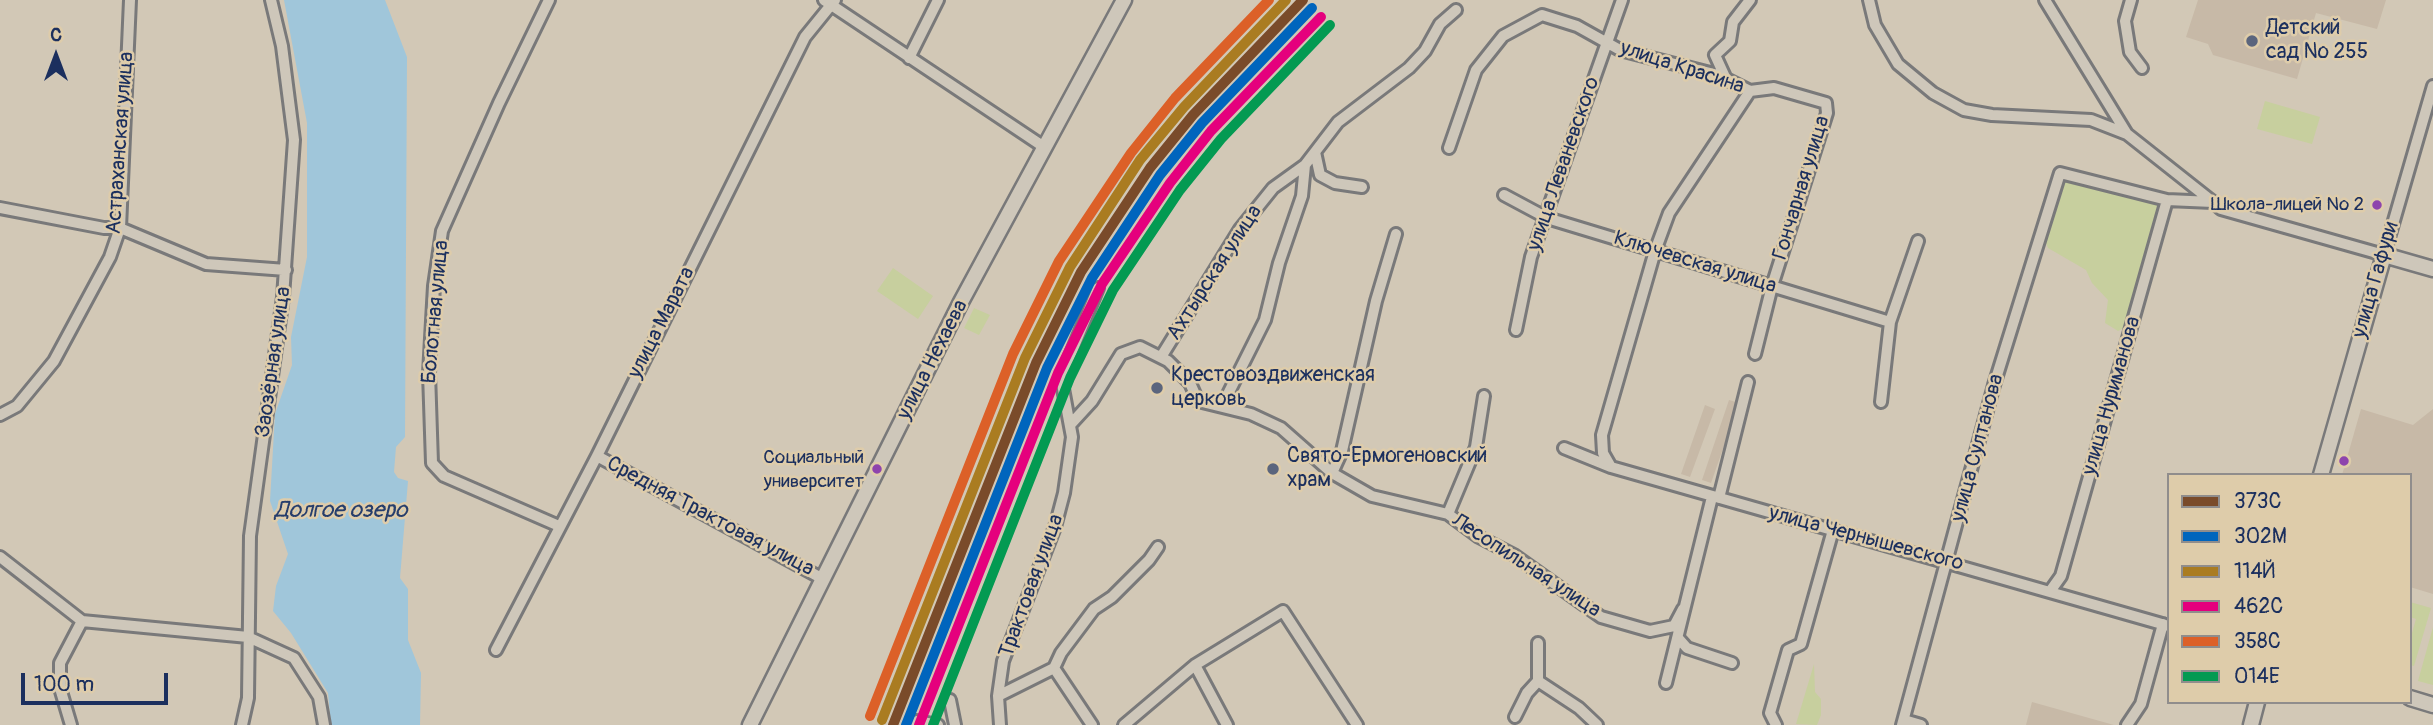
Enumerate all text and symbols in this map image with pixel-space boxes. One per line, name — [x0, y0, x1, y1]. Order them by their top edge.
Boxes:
place label: Детский сад № 255 — [2266, 16, 2368, 66]
north arrow — [21, 21, 91, 91]
text: С — [50, 23, 62, 47]
marker: Детский сад № 255 — [2244, 33, 2260, 49]
street label: улица Красина — [1617, 36, 1747, 100]
street label: Астраханская улица — [102, 51, 140, 235]
street label: улица Леваневского — [1522, 74, 1606, 254]
street label: Гончарная улица — [1768, 113, 1836, 263]
place label: Школа-лицей № 2 — [2211, 194, 2364, 216]
marker: Школа-лицей № 2 — [2370, 198, 2384, 212]
street label: Ахтырская улица — [1162, 201, 1268, 345]
street label: улица Гафури — [2347, 219, 2405, 341]
street label: Ключевская улица — [1611, 226, 1779, 300]
street label: Болотная улица — [417, 239, 455, 385]
street label: улица Марата — [623, 263, 701, 383]
street label: Заозёрная улица — [251, 285, 297, 439]
street label: улица Нехаева — [892, 296, 974, 424]
street label: улица Нуриманова — [2077, 314, 2147, 478]
place label: Крестовоздвиженская церковь — [1171, 363, 1375, 413]
street label: улица Султанова — [1946, 371, 2010, 525]
marker: Крестовоздвиженская церковь — [1149, 380, 1165, 396]
place label: Свято-Ермогеновский храм — [1287, 444, 1487, 494]
place label: Социальный университет — [763, 447, 864, 491]
street label: Средняя Трактовая улица — [602, 452, 818, 582]
unlabelled marker — [2337, 454, 2351, 468]
marker: Свято-Ермогеновский храм — [1265, 461, 1281, 477]
marker: Социальный университет — [870, 462, 884, 476]
legend — [2167, 473, 2412, 704]
text: 373C — [2234, 488, 2282, 515]
water label: Долгое озеро — [275, 497, 407, 525]
street label: улица Чернышевского — [1766, 501, 1966, 577]
street label: Лесопильная улица — [1447, 508, 1605, 624]
street label: Трактовая улица — [994, 511, 1070, 661]
text: 302М — [2234, 523, 2287, 550]
text: 114Й — [2234, 558, 2275, 585]
text: 462С — [2234, 593, 2283, 620]
text: 358С — [2234, 628, 2281, 655]
scale bar — [24, 658, 172, 702]
text: 014Е — [2234, 663, 2280, 690]
text: 100 m — [34, 671, 94, 698]

